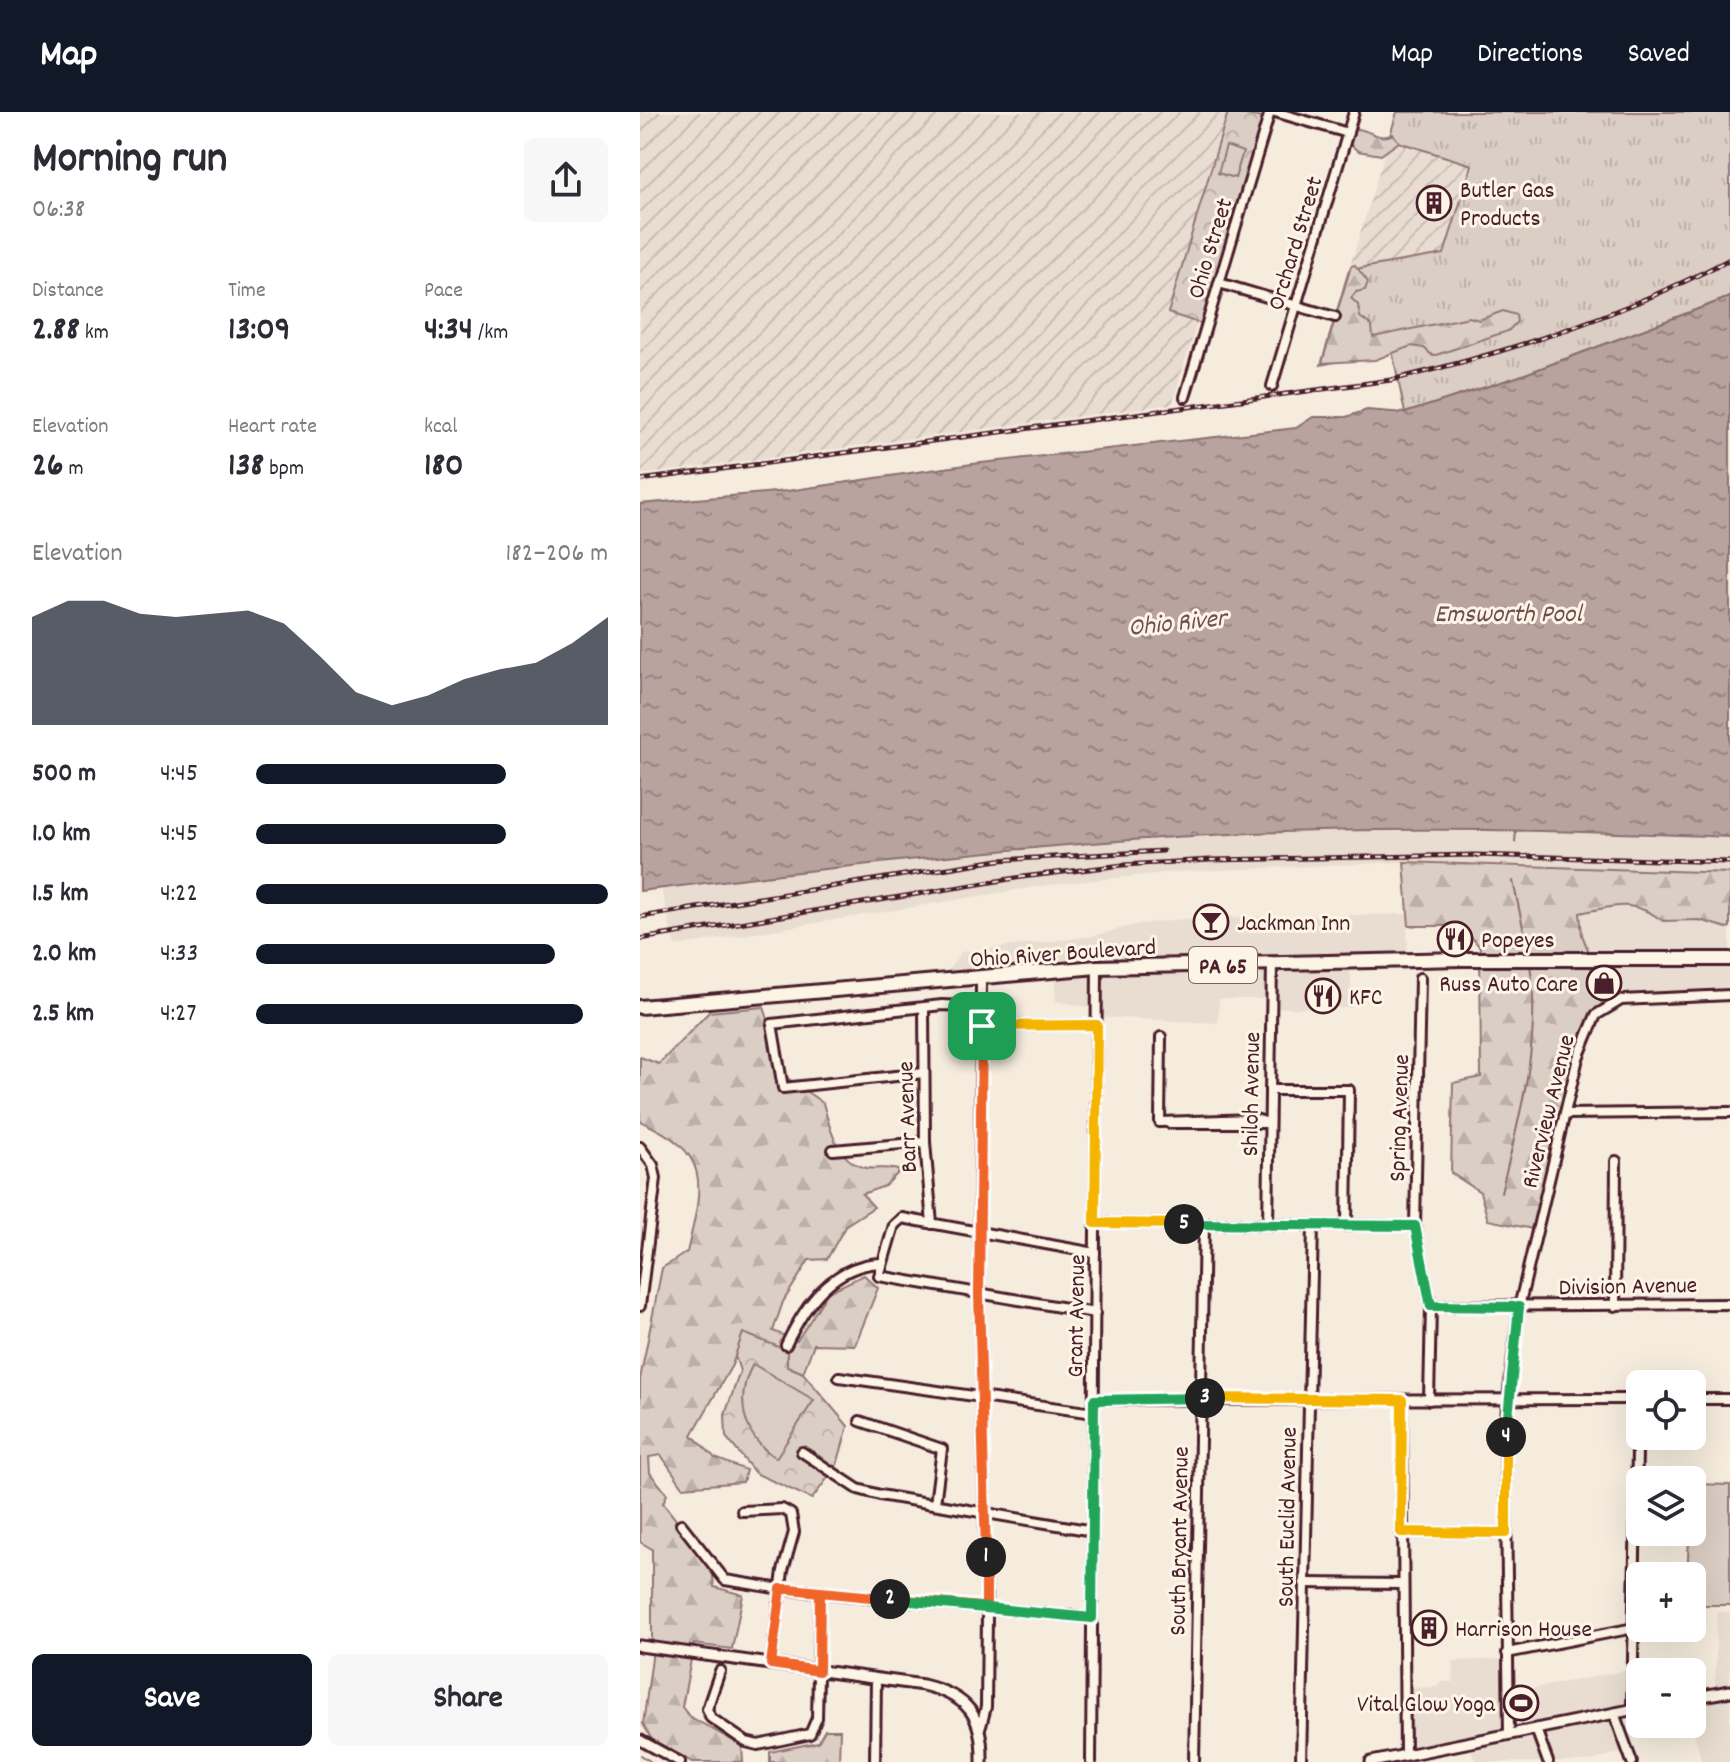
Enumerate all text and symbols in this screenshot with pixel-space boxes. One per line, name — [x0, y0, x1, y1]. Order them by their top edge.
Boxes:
text: Map — [40, 29, 98, 84]
text: Map — [1391, 36, 1433, 76]
text: Directions — [1477, 36, 1583, 76]
text: Saved — [1627, 36, 1690, 76]
text: Morning run — [32, 130, 227, 193]
button: share — [524, 138, 608, 222]
street label: Orchard Street — [1260, 173, 1333, 315]
place label: Butler Gas Products — [1460, 175, 1555, 237]
building icon: Butler Gas Products — [1415, 184, 1453, 222]
text: 06:38 — [32, 192, 85, 229]
street label: Ohio Street — [1180, 194, 1243, 303]
text: Distance — [32, 276, 104, 307]
text: Time — [228, 276, 266, 307]
text: Pace — [424, 276, 463, 307]
text: 2.88 — [32, 307, 80, 356]
text: 13:09 — [228, 307, 290, 356]
text: 4:34 — [424, 307, 473, 356]
text: km — [80, 318, 109, 349]
text: /km — [473, 318, 508, 349]
text: Elevation — [32, 412, 109, 443]
text: Heart rate — [228, 412, 317, 443]
text: kcal — [424, 412, 457, 443]
text: 26 — [32, 443, 64, 492]
text: 138 — [228, 443, 264, 492]
text: 180 — [424, 443, 464, 492]
text: m — [64, 454, 84, 485]
text: bpm — [264, 454, 304, 485]
text: Elevation — [32, 536, 122, 573]
text: 182–206 m — [506, 536, 608, 573]
water label: Emsworth Pool — [1434, 597, 1583, 634]
water label: Ohio River — [1126, 601, 1232, 648]
text: 500 m — [32, 756, 96, 793]
text: 4:45 — [160, 756, 198, 793]
text: 1.0 km — [32, 816, 91, 853]
text: 4:45 — [160, 816, 198, 853]
text: 1.5 km — [32, 876, 89, 913]
text: 4:22 — [160, 876, 198, 913]
bar icon: Jackman Inn — [1192, 903, 1230, 941]
place label: Jackman Inn — [1237, 908, 1350, 942]
restaurant icon: Popeyes — [1436, 920, 1474, 958]
place label: Popeyes — [1481, 925, 1555, 959]
street label: Ohio River Boulevard — [969, 932, 1157, 978]
text: 2.0 km — [32, 936, 96, 973]
text: 4:33 — [160, 936, 198, 973]
road number: PA 65 — [1189, 947, 1257, 983]
shop icon: Russ Auto Care — [1585, 964, 1623, 1002]
place label: Russ Auto Care — [1439, 969, 1578, 1003]
restaurant icon: KFC — [1304, 977, 1342, 1015]
place label: KFC — [1349, 982, 1383, 1016]
pin — [948, 992, 1016, 1060]
text: 2.5 km — [32, 996, 94, 1033]
text: 4:27 — [160, 996, 196, 1033]
icon: arrive — [960, 1004, 1004, 1048]
street label: Riverview Avenue — [1514, 1031, 1585, 1192]
street label: Shiloh Avenue — [1235, 1032, 1271, 1157]
street label: Spring Avenue — [1382, 1054, 1420, 1183]
street label: Barr Avenue — [890, 1061, 928, 1173]
pin: 5 — [1164, 1204, 1204, 1244]
text: 5 — [1179, 1208, 1189, 1239]
street label: Grant Avenue — [1060, 1254, 1096, 1378]
street label: Division Avenue — [1558, 1270, 1698, 1306]
map controls — [1626, 1370, 1706, 1738]
button: locate — [1626, 1370, 1706, 1450]
pin: 3 — [1185, 1378, 1225, 1418]
text: 3 — [1200, 1382, 1210, 1413]
pin: 4 — [1486, 1417, 1526, 1457]
text: 4 — [1501, 1421, 1511, 1452]
street label: South Euclid Avenue — [1270, 1427, 1308, 1608]
street label: South Bryant Avenue — [1162, 1446, 1200, 1636]
button: layers — [1626, 1466, 1706, 1546]
pin: 1 — [966, 1537, 1006, 1577]
text: 1 — [984, 1541, 988, 1572]
button: + — [1626, 1562, 1706, 1642]
pin: 2 — [870, 1579, 910, 1619]
text: 2 — [885, 1583, 895, 1614]
building icon: Harrison House — [1410, 1609, 1448, 1647]
place label: Harrison House — [1455, 1614, 1592, 1648]
button: Save — [32, 1654, 312, 1746]
button: Share — [328, 1654, 608, 1746]
button: − — [1626, 1658, 1706, 1738]
sports icon: Vital Glow Yoga — [1502, 1684, 1540, 1722]
place label: Vital Glow Yoga — [1357, 1689, 1496, 1723]

